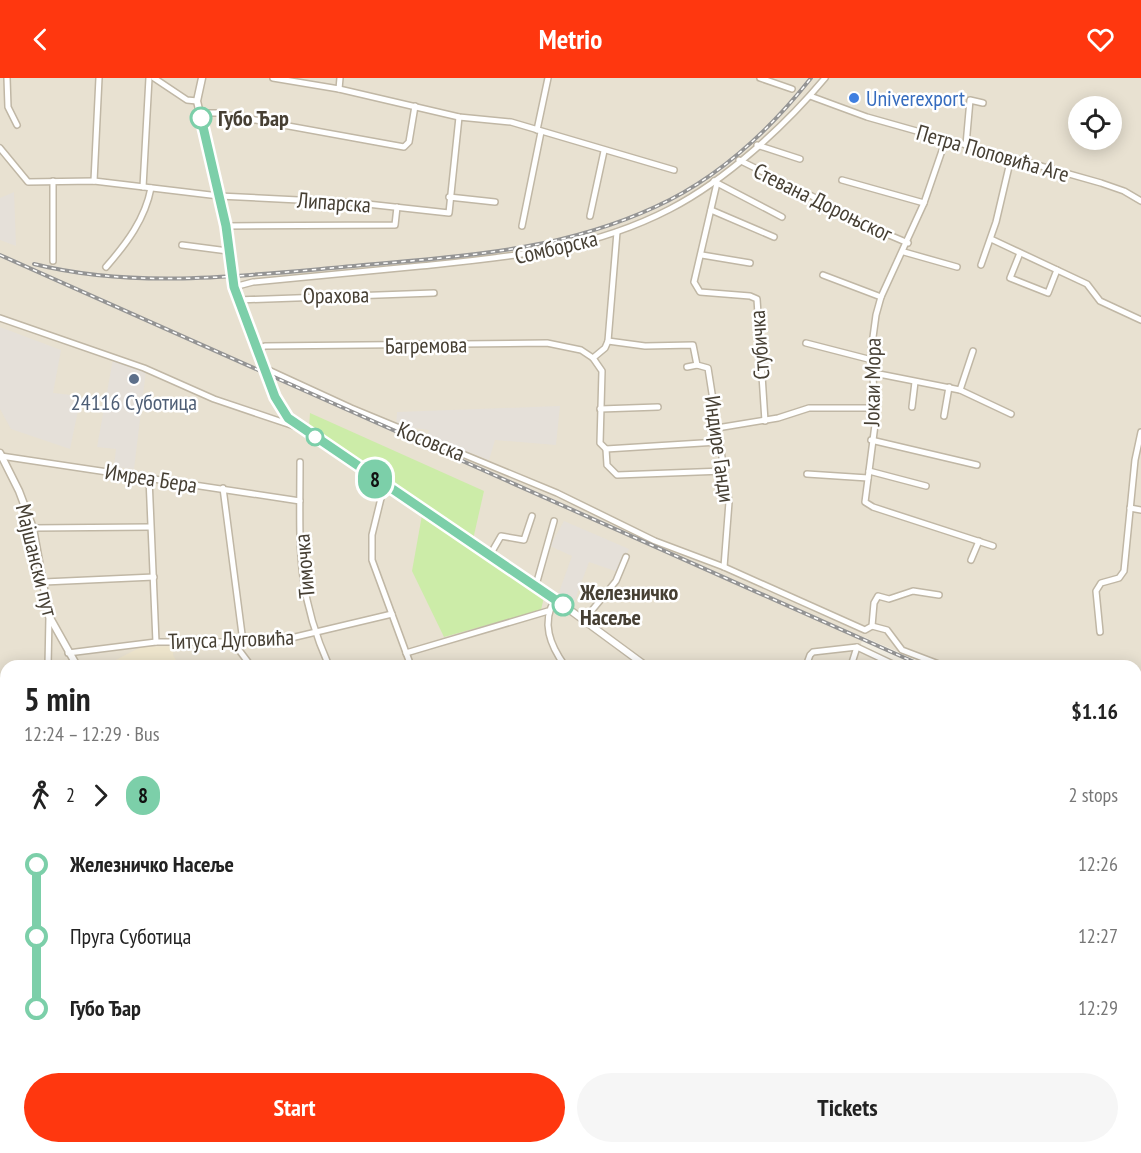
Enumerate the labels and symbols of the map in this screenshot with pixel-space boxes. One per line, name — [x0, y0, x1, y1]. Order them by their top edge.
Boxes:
place label: Univerexport — [866, 84, 965, 112]
marker: Univerexport — [847, 91, 861, 105]
place label: Губо Ђар — [218, 104, 289, 132]
marker: Губо Ђар — [190, 107, 212, 129]
street label: Петра Поповића Аге — [913, 118, 1073, 188]
street label: Стевана Дороњског — [749, 156, 897, 248]
street label: Липарска — [295, 185, 372, 219]
street label: Сомборска — [512, 224, 600, 270]
street label: Орахова — [303, 280, 369, 310]
street label: Стубичка — [743, 309, 775, 381]
street label: Багремова — [385, 330, 467, 360]
street label: Јокаи Мора — [857, 338, 887, 427]
marker: 24116 Суботица — [127, 372, 141, 386]
place label: 24116 Суботица — [71, 388, 197, 416]
street label: Индире Ганди — [699, 394, 741, 504]
street label: Косовска — [393, 415, 469, 467]
unlabelled marker — [306, 428, 324, 446]
street label: Имреа Бера — [103, 457, 199, 499]
line badge: 8 — [356, 460, 394, 498]
street label: Мајшански пут — [10, 501, 65, 620]
street label: Тимочка — [287, 533, 321, 599]
place label: Железничко Насеље — [579, 578, 679, 631]
marker: Железничко Насеље — [552, 594, 574, 616]
street label: Титуса Дуговића — [167, 623, 295, 655]

